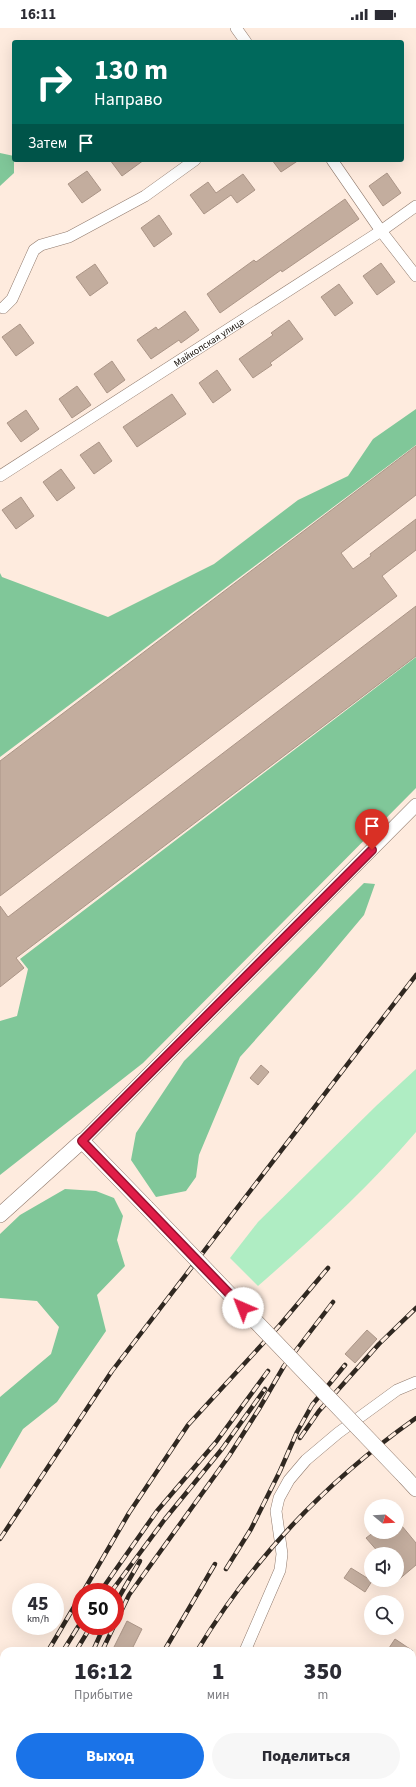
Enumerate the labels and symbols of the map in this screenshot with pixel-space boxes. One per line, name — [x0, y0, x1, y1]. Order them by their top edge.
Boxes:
street label: Майкопская улица — [171, 315, 247, 371]
pin — [355, 809, 389, 850]
position arrow — [222, 1287, 264, 1329]
north arrow — [364, 1499, 404, 1539]
speed limit sign: 50 — [72, 1583, 124, 1635]

